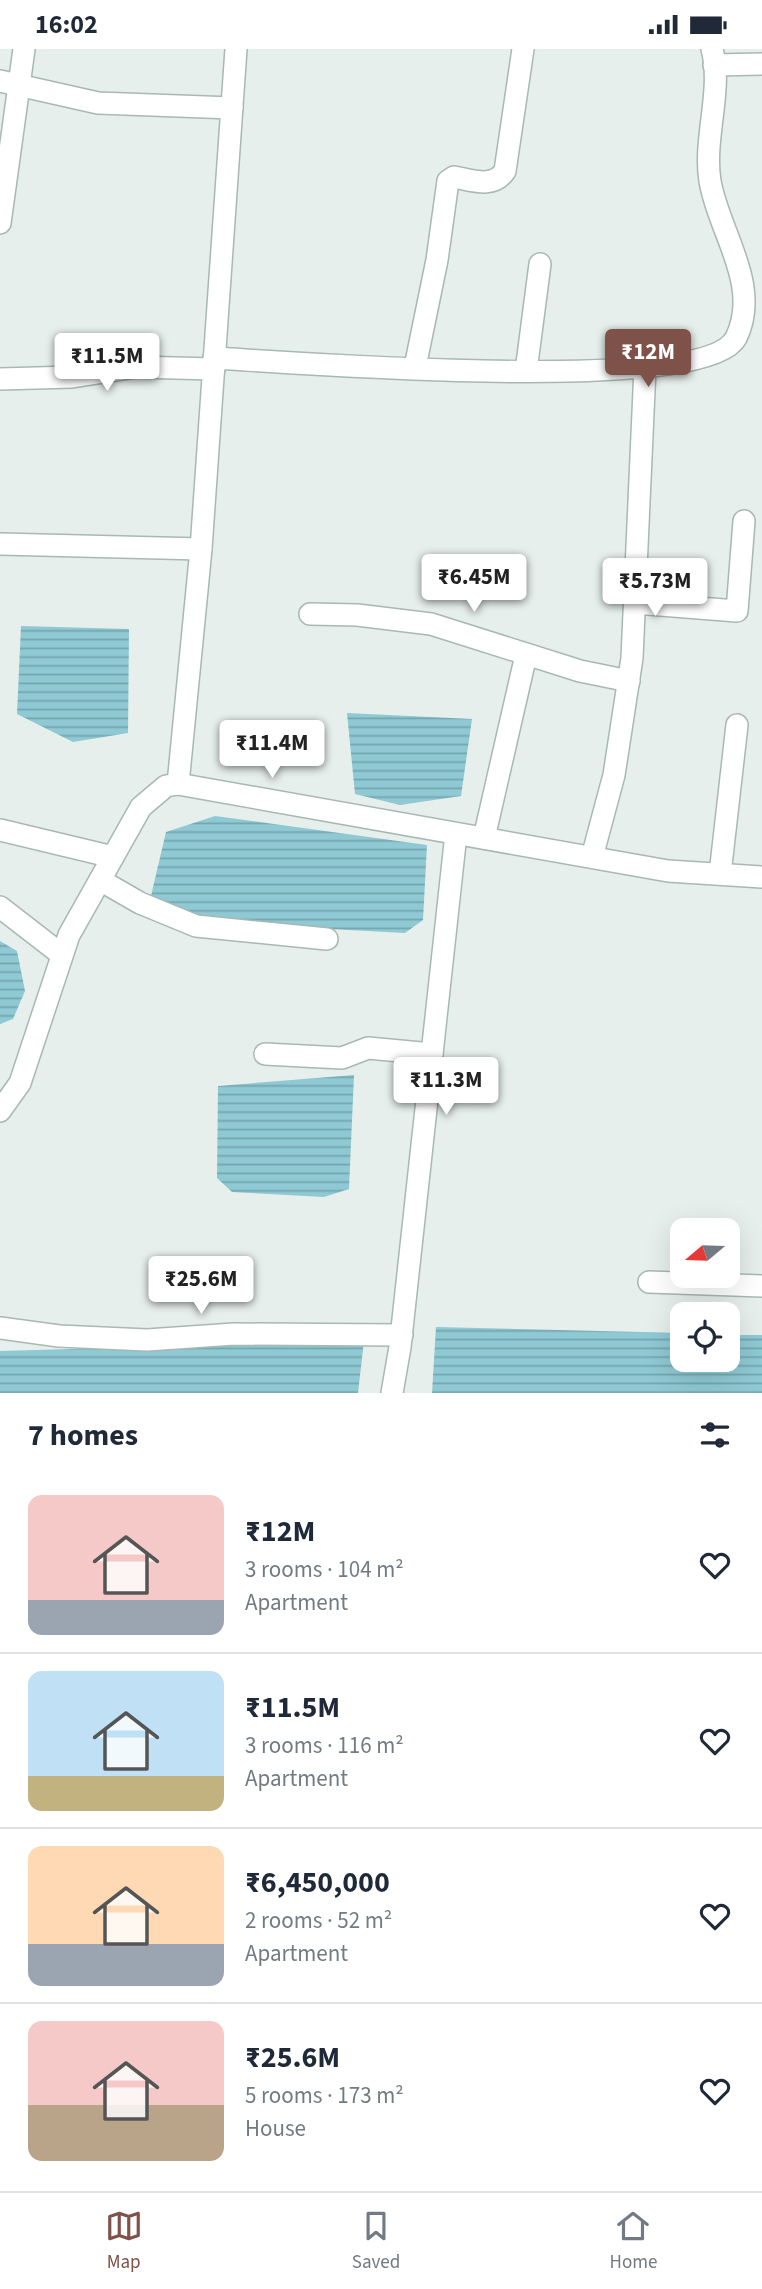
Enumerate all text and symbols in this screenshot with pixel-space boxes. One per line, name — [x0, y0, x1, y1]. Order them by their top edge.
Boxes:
text: 16:02 — [35, 6, 98, 43]
pin: ₹12M — [607, 329, 689, 389]
pin: ₹11.5M — [50, 333, 164, 393]
text: ₹12M — [621, 335, 675, 368]
text: ₹11.5M — [70, 339, 144, 372]
pin: ₹6.45M — [417, 554, 531, 614]
pin: ₹5.73M — [598, 559, 712, 618]
text: ₹6.45M — [437, 560, 511, 593]
text: ₹5.73M — [618, 564, 692, 597]
pin: ₹11.4M — [215, 721, 329, 780]
text: ₹11.4M — [235, 726, 309, 759]
pin: ₹11.3M — [389, 1058, 503, 1117]
text: ₹11.3M — [409, 1063, 483, 1096]
north arrow — [670, 1218, 740, 1288]
map controls — [670, 1218, 740, 1372]
pin: ₹25.6M — [144, 1257, 258, 1316]
text: ₹25.6M — [164, 1262, 238, 1295]
button: locate — [670, 1302, 740, 1372]
text: 7 homes — [28, 1414, 138, 1457]
icon: filters — [696, 1416, 734, 1454]
text: ₹12M — [245, 1510, 315, 1553]
icon: home — [84, 1523, 168, 1607]
icon: heart — [696, 1546, 734, 1584]
text: 3 rooms · 104 m² — [245, 1553, 404, 1586]
text: Apartment — [245, 1586, 348, 1619]
text: ₹11.5M — [245, 1686, 340, 1729]
icon: home — [84, 1699, 168, 1783]
icon: heart — [696, 1722, 734, 1760]
text: 3 rooms · 116 m² — [245, 1729, 404, 1762]
text: Apartment — [245, 1762, 348, 1795]
text: ₹6,450,000 — [245, 1861, 390, 1904]
icon: home — [84, 1874, 168, 1958]
icon: heart — [696, 1897, 734, 1935]
text: 2 rooms · 52 m² — [245, 1904, 392, 1937]
text: Apartment — [245, 1937, 348, 1970]
text: ₹25.6M — [245, 2036, 340, 2079]
icon: home — [84, 2049, 168, 2133]
icon: heart — [696, 2072, 734, 2110]
text: 5 rooms · 173 m² — [245, 2079, 404, 2112]
text: House — [245, 2112, 306, 2145]
tab: Map — [105, 2207, 143, 2276]
tab: Saved — [352, 2207, 400, 2276]
tab: Home — [610, 2207, 657, 2276]

